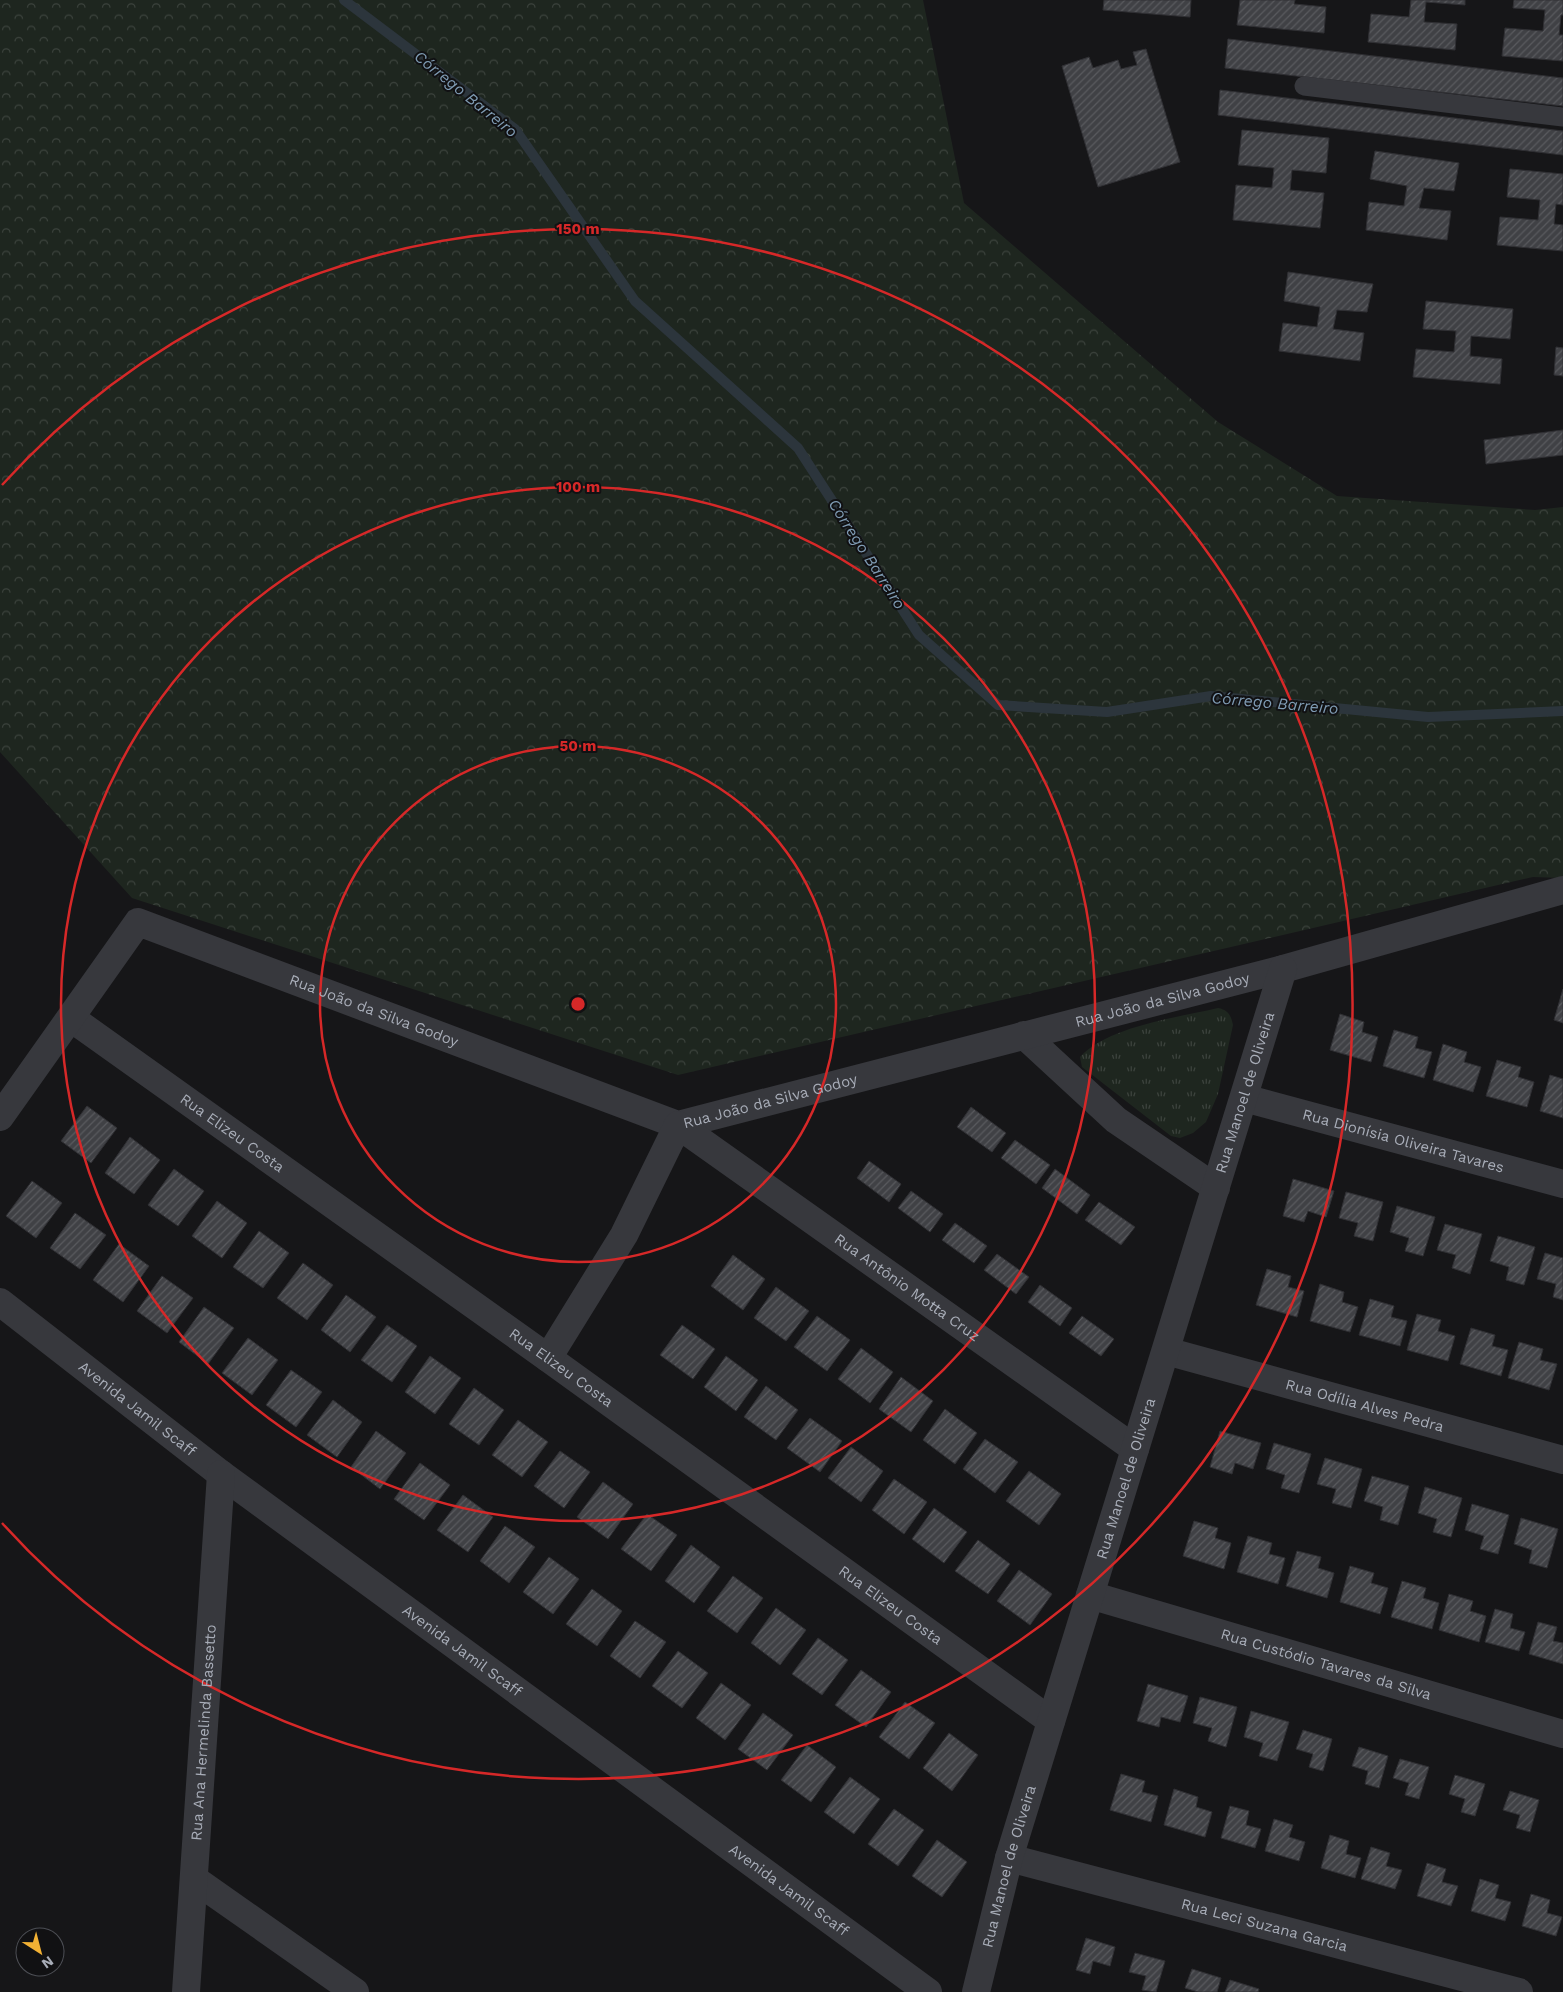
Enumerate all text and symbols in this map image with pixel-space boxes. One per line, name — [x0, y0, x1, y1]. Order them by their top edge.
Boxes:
water label: Córrego Barreiro — [411, 47, 521, 141]
text: 150 m — [556, 220, 600, 238]
text: 100 m — [556, 478, 600, 496]
water label: Córrego Barreiro — [824, 495, 910, 613]
water label: Córrego Barreiro — [1211, 688, 1339, 718]
text: 50 m — [560, 737, 596, 755]
street label: Rua João da Silva Godoy — [1073, 969, 1252, 1031]
street label: Rua João da Silva Godoy — [287, 971, 461, 1051]
centre of rings — [569, 995, 587, 1013]
street label: Rua Manoel de Oliveira — [1212, 1009, 1278, 1175]
street label: Rua João da Silva Godoy — [681, 1070, 859, 1132]
street label: Rua Elizeu Costa — [177, 1090, 288, 1176]
street label: Rua Dionísia Oliveira Tavares — [1301, 1105, 1506, 1177]
street label: Rua Antônio Motta Cruz — [831, 1230, 983, 1345]
street label: Rua Elizeu Costa — [506, 1324, 617, 1411]
street label: Avenida Jamil Scaff — [75, 1358, 200, 1460]
street label: Rua Odília Alves Pedra — [1283, 1375, 1446, 1436]
street label: Rua Manoel de Oliveira — [1093, 1395, 1159, 1561]
street label: Rua Elizeu Costa — [835, 1562, 946, 1649]
street label: Avenida Jamil Scaff — [399, 1601, 526, 1701]
street label: Rua Ana Hermelinda Bassetto — [187, 1624, 220, 1841]
street label: Rua Custódio Tavares da Silva — [1219, 1625, 1434, 1704]
street label: Rua Manoel de Oliveira — [978, 1782, 1040, 1949]
street label: Avenida Jamil Scaff — [725, 1840, 852, 1940]
street label: Rua Leci Suzana Garcia — [1179, 1895, 1350, 1956]
north arrow — [15, 1927, 65, 1977]
text: N — [39, 1953, 57, 1972]

